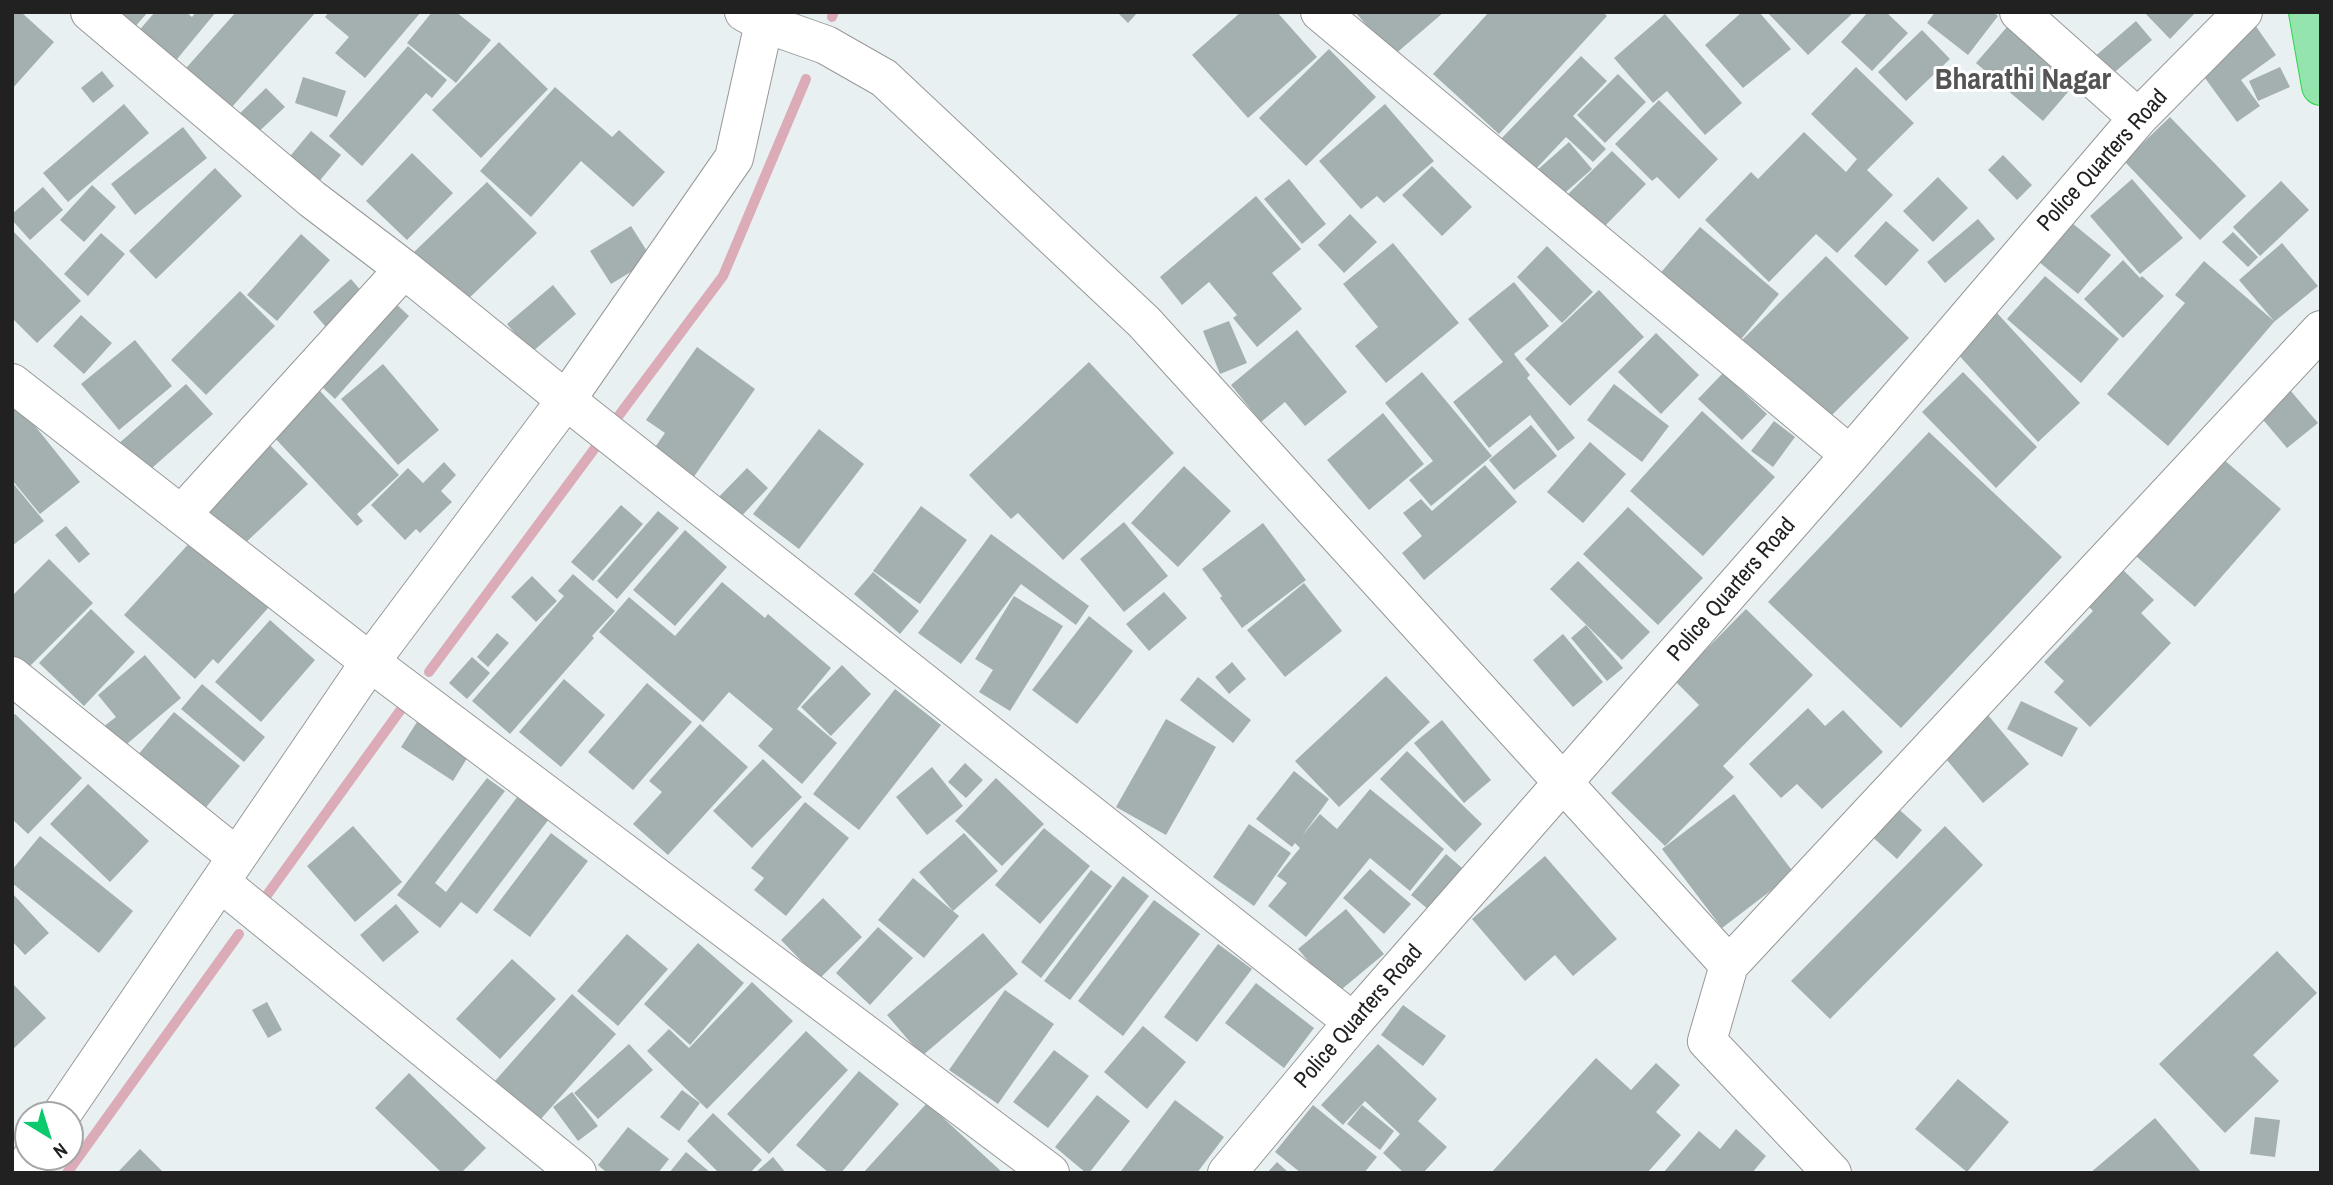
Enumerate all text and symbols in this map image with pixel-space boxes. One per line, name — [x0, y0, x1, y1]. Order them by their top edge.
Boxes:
district label: Bharathi Nagar — [1935, 63, 2111, 99]
street label: Police Quarters Road — [2032, 84, 2174, 238]
street label: Police Quarters Road — [1662, 513, 1802, 667]
street label: Police Quarters Road — [1289, 940, 1429, 1094]
north arrow — [14, 1101, 84, 1171]
text: N — [48, 1137, 73, 1165]

